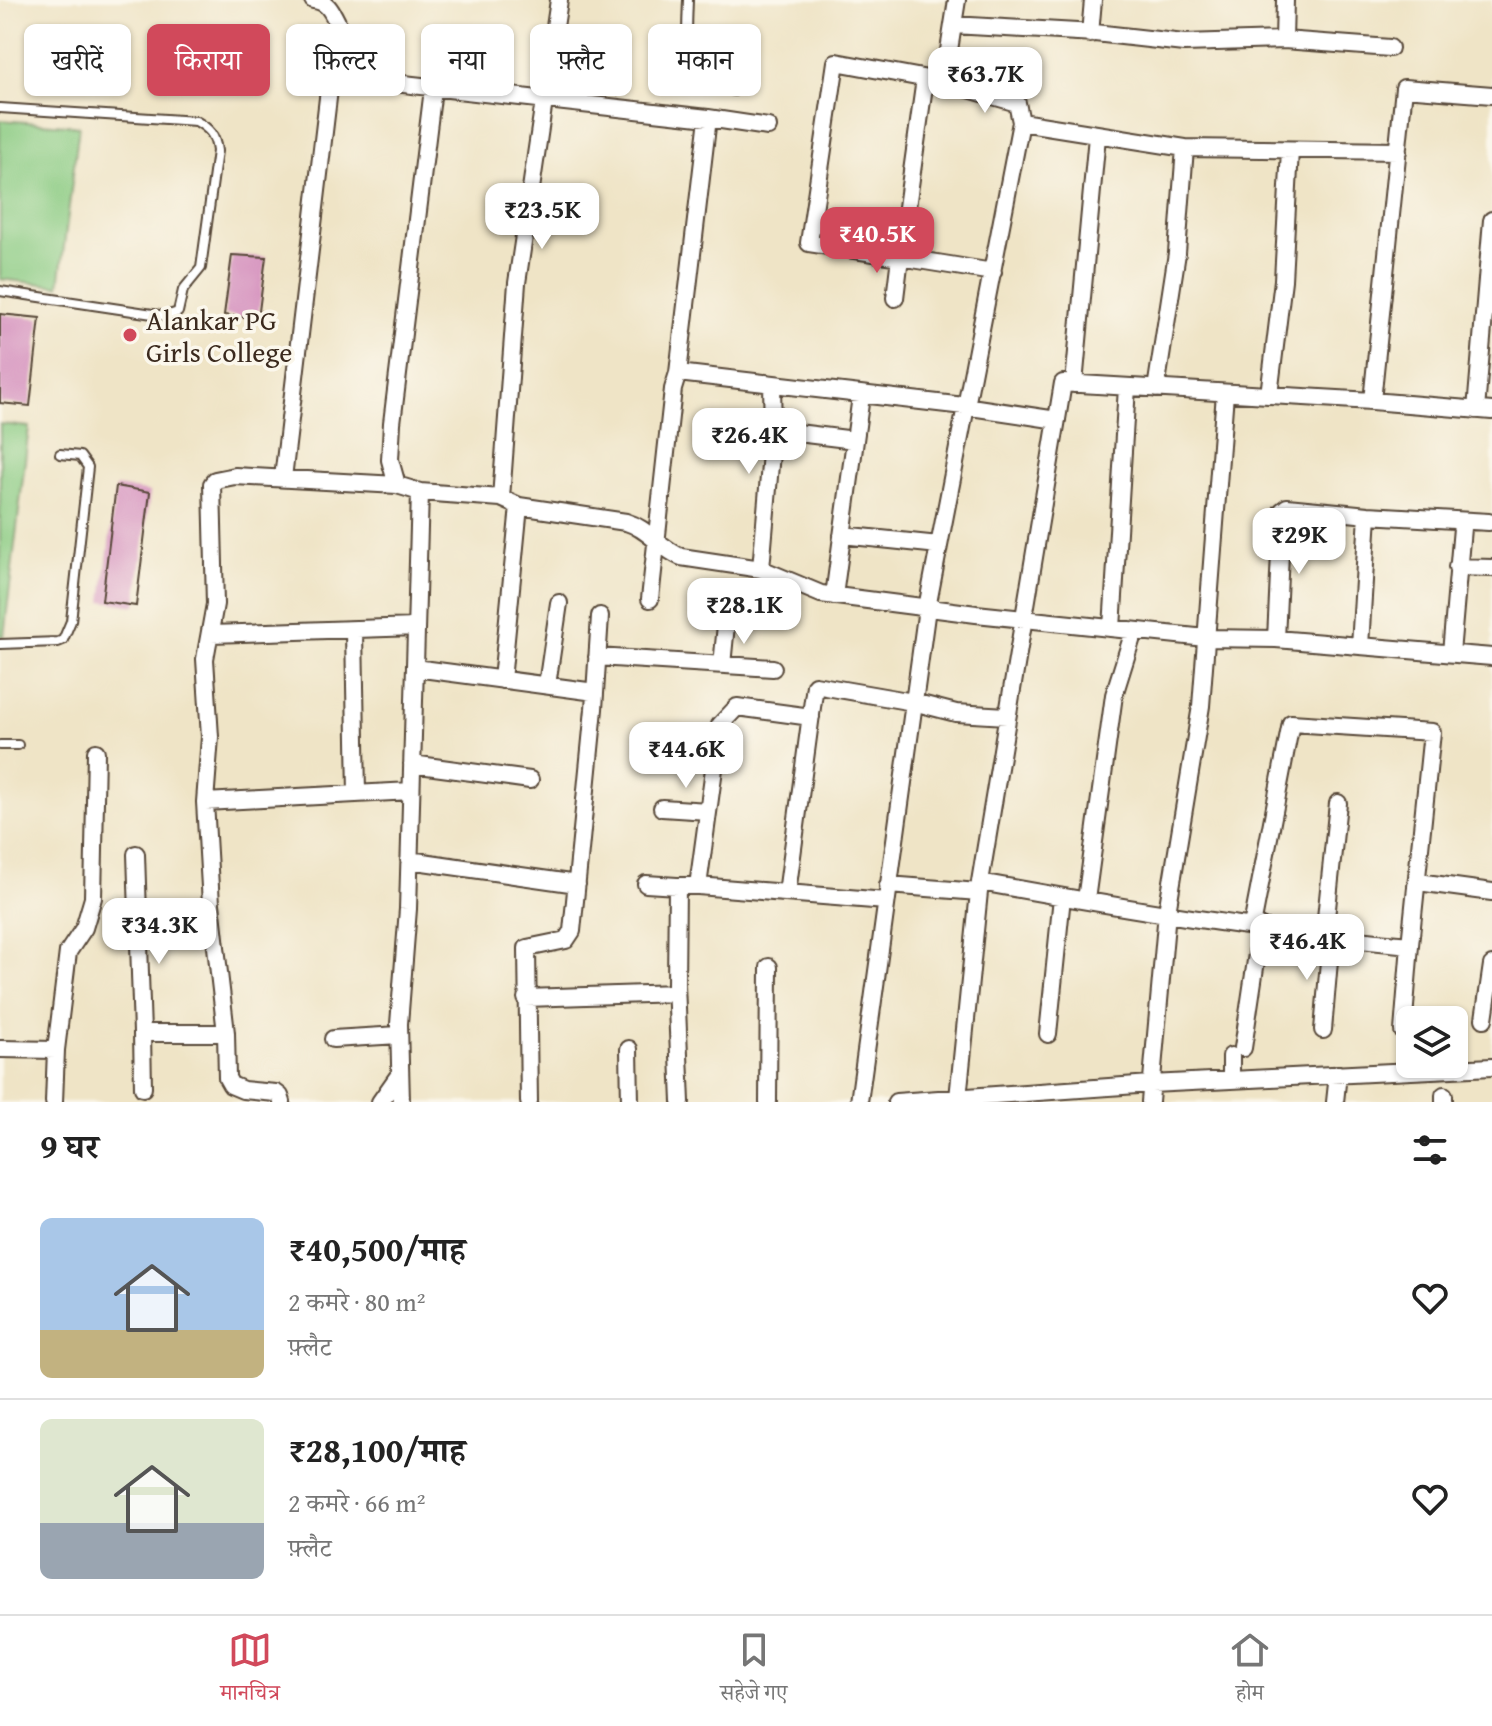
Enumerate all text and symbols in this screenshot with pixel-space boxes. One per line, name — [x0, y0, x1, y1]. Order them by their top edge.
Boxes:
chip: खरीदें — [24, 24, 131, 96]
chip: किराया — [147, 24, 270, 96]
chip: फ़िल्टर — [286, 24, 405, 96]
chip: नया — [421, 24, 514, 96]
chip: फ़्लैट — [530, 24, 632, 96]
chip: मकान — [648, 24, 761, 96]
pin: ₹63.7K — [920, 47, 1050, 115]
text: ₹63.7K — [946, 53, 1024, 92]
pin: ₹23.5K — [477, 183, 607, 251]
text: ₹23.5K — [503, 189, 581, 228]
pin: ₹40.5K — [812, 207, 942, 275]
text: ₹40.5K — [838, 213, 916, 252]
place label: Alankar PG Girls College — [146, 299, 292, 372]
marker: Alankar PG Girls College — [121, 326, 139, 344]
pin: ₹26.4K — [684, 408, 814, 476]
text: ₹26.4K — [710, 414, 788, 453]
pin: ₹29K — [1252, 508, 1346, 576]
text: ₹29K — [1271, 514, 1327, 553]
pin: ₹28.1K — [679, 578, 809, 646]
text: ₹28.1K — [705, 584, 783, 623]
pin: ₹44.6K — [621, 722, 751, 790]
text: ₹44.6K — [647, 728, 725, 767]
pin: ₹34.3K — [94, 898, 224, 966]
text: ₹34.3K — [120, 904, 198, 943]
pin: ₹46.4K — [1242, 914, 1372, 982]
text: ₹46.4K — [1268, 920, 1346, 959]
map controls — [1396, 1006, 1468, 1078]
button: layers — [1396, 1006, 1468, 1078]
text: 9 घर — [40, 1121, 99, 1170]
icon: filters — [1408, 1128, 1452, 1172]
text: ₹40,500/माह — [288, 1224, 466, 1273]
icon: home — [104, 1250, 200, 1346]
icon: heart — [1408, 1276, 1452, 1320]
text: 2 कमरे · 80 m² — [288, 1282, 425, 1321]
text: फ़्लैट — [288, 1327, 331, 1366]
text: ₹28,100/माह — [288, 1425, 466, 1474]
icon: home — [104, 1451, 200, 1547]
icon: heart — [1408, 1477, 1452, 1521]
text: 2 कमरे · 66 m² — [288, 1483, 425, 1522]
text: फ़्लैट — [288, 1528, 331, 1567]
tab: मानचित्र — [220, 1628, 280, 1714]
tab: सहेजे गए — [720, 1628, 788, 1714]
tab: होम — [1228, 1628, 1272, 1714]

